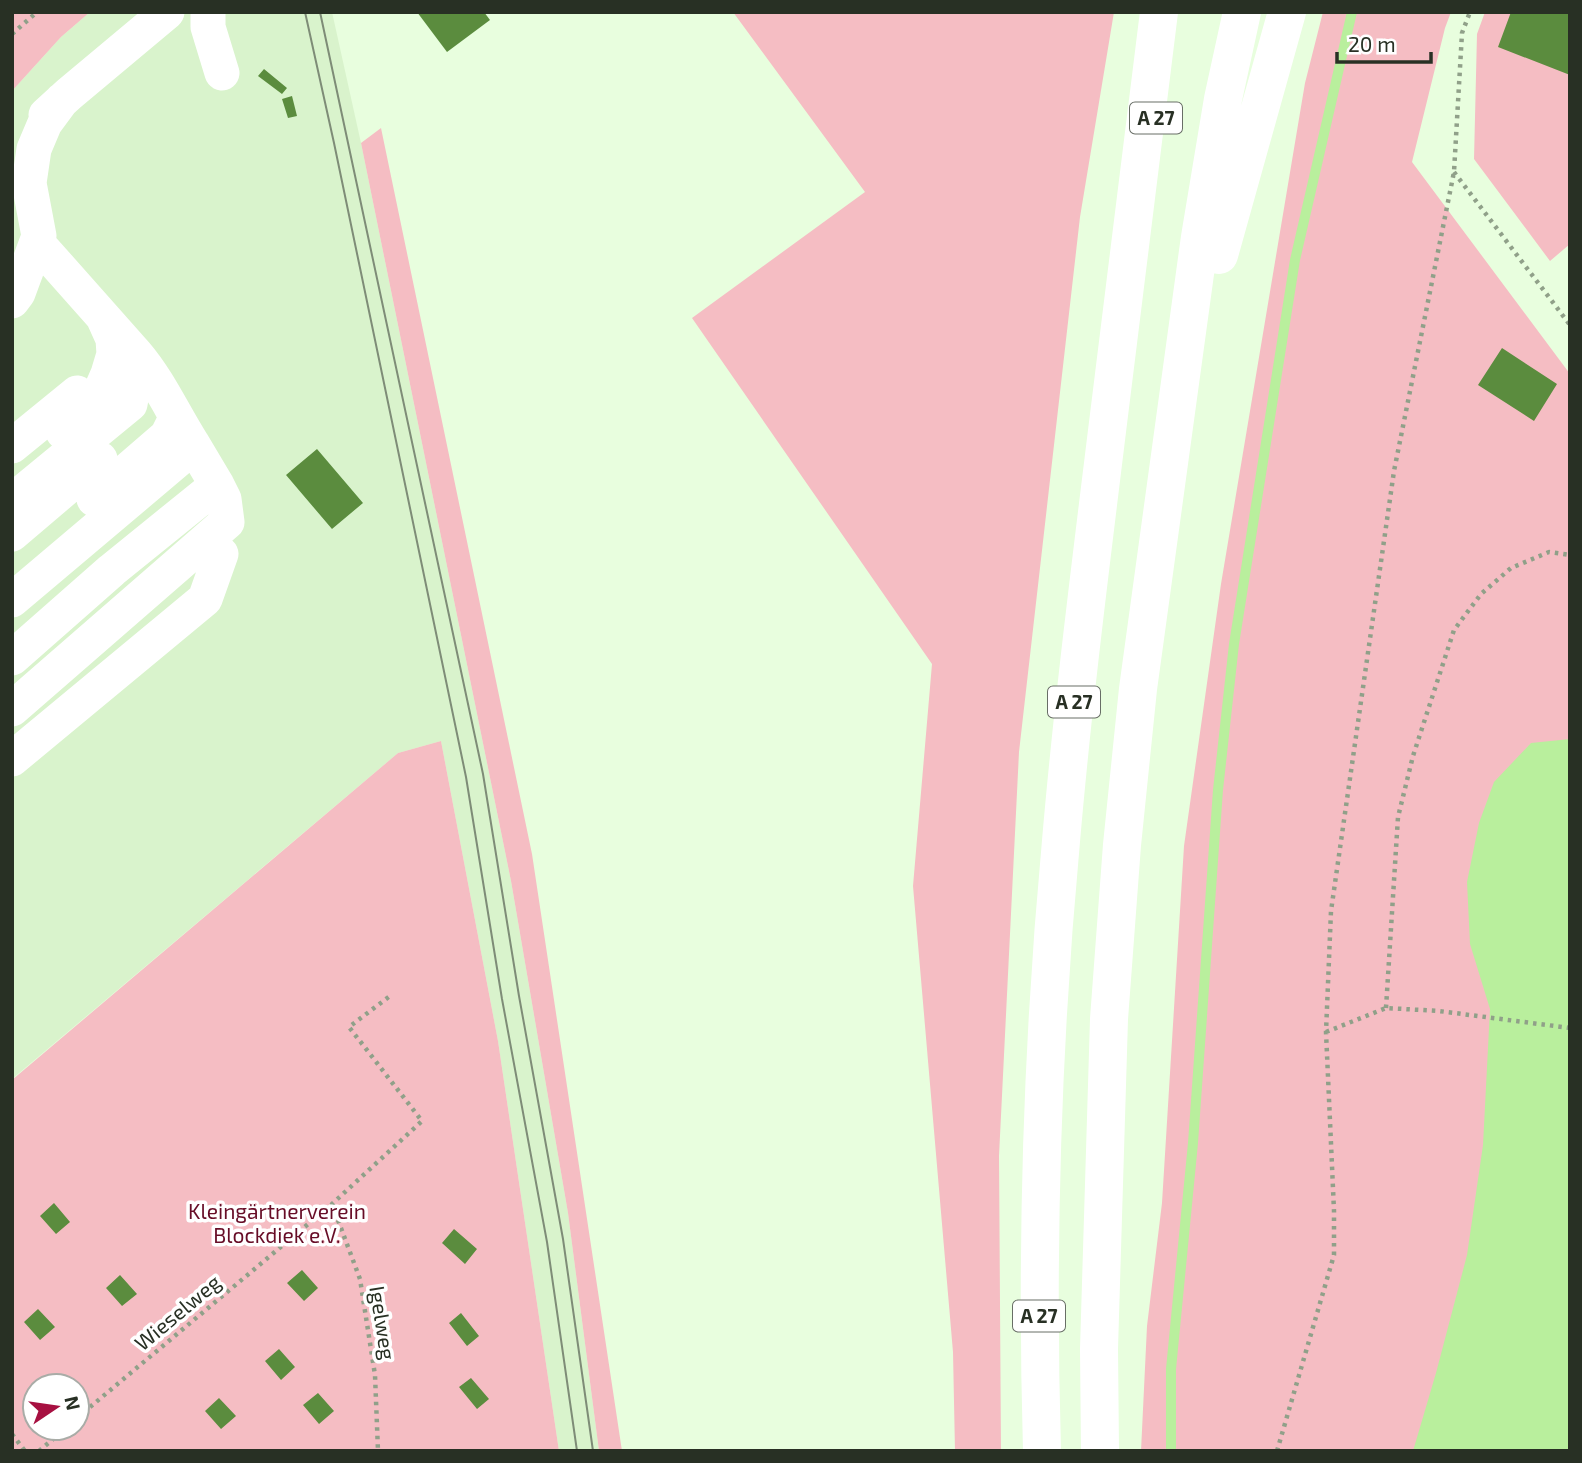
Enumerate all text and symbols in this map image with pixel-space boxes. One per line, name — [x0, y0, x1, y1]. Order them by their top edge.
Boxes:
scale bar — [1337, 21, 1432, 65]
text: 20 m — [1348, 31, 1396, 56]
road number: A 27 — [1130, 102, 1182, 134]
road number: A 27 — [1048, 687, 1100, 718]
park label: Kleingärtnerverein Blockdiek e.V. — [188, 1198, 366, 1247]
street label: Wieselweg — [129, 1269, 225, 1355]
street label: Igelweg — [365, 1284, 402, 1362]
road number: A 27 — [1013, 1300, 1065, 1332]
north arrow — [21, 1372, 91, 1442]
text: N — [60, 1394, 86, 1412]

